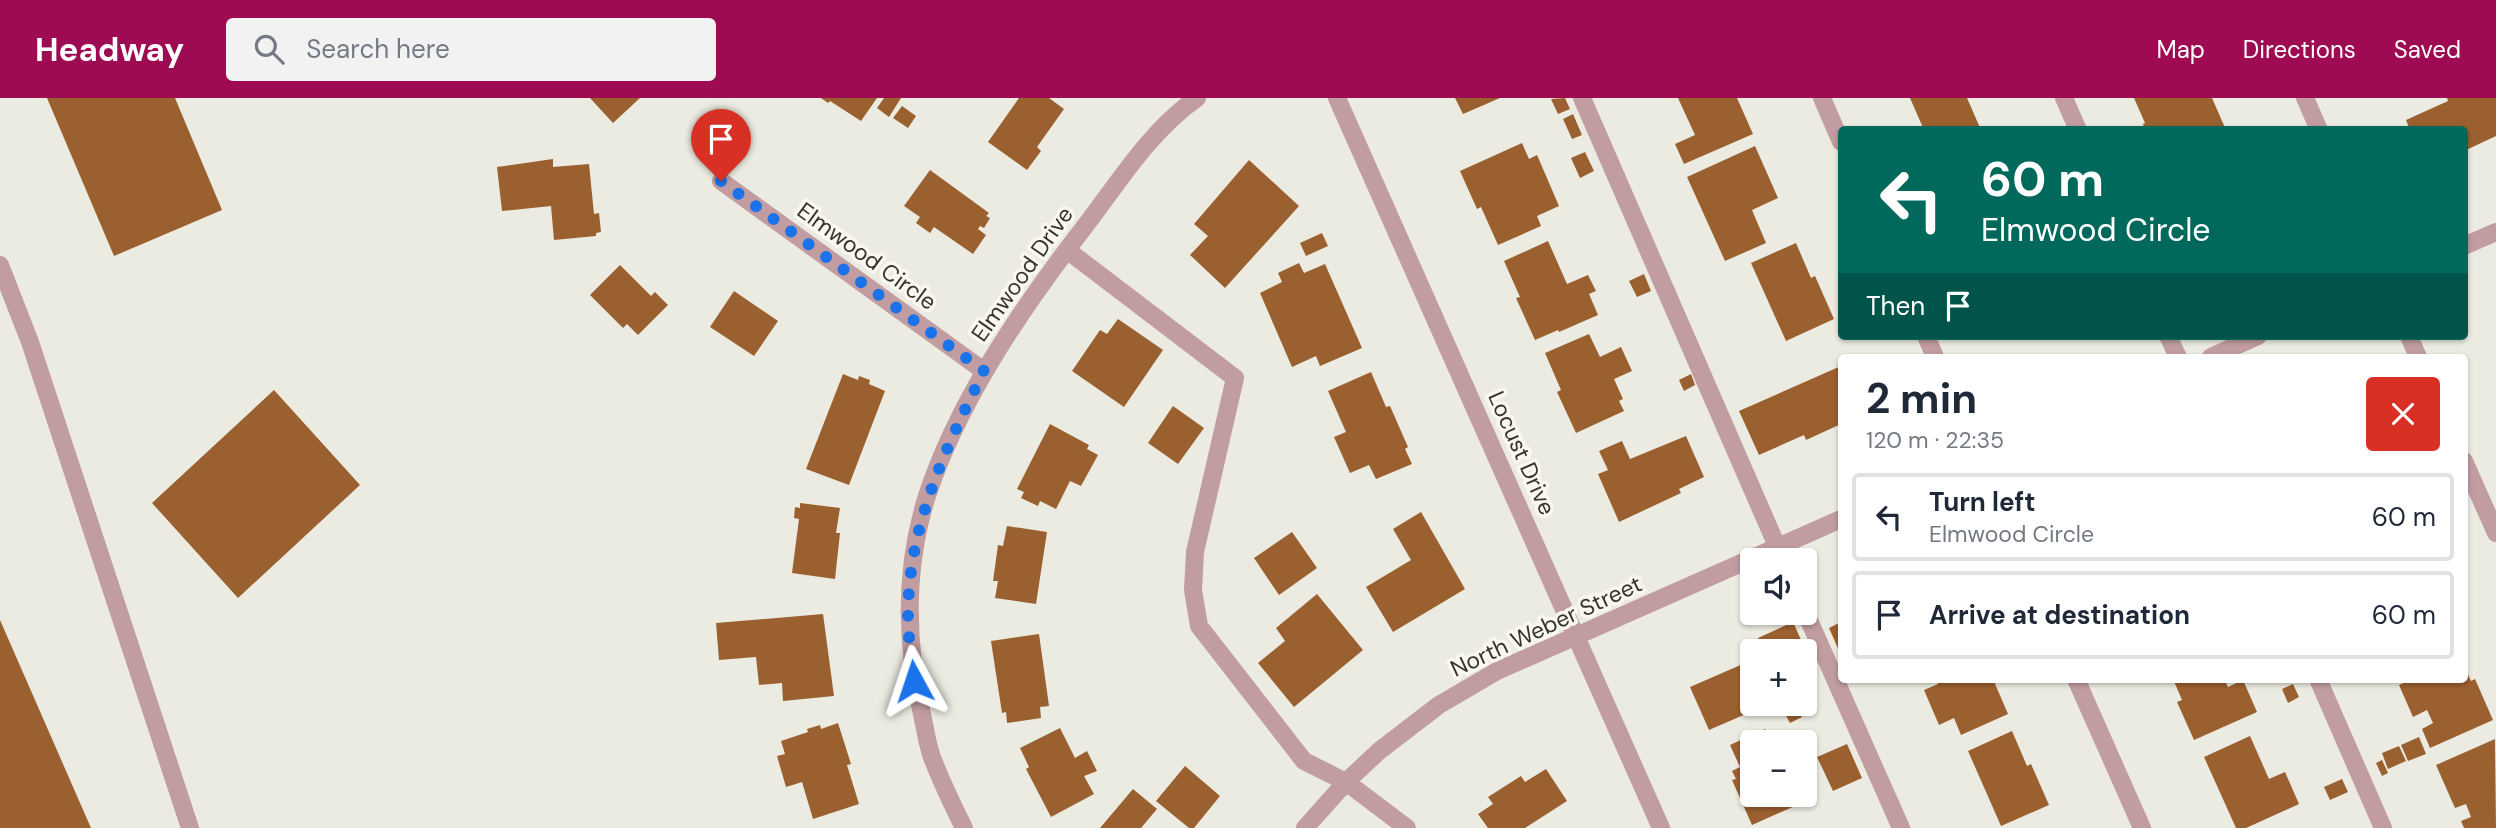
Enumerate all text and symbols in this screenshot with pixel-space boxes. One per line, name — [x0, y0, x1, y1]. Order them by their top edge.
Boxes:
search box — [226, 18, 716, 81]
text: Headway — [35, 28, 184, 71]
icon: search — [250, 30, 288, 68]
text: Search here — [306, 32, 450, 66]
text: Map — [2157, 34, 2205, 65]
text: Directions — [2243, 34, 2356, 65]
text: Saved — [2394, 34, 2461, 65]
pin — [691, 109, 751, 181]
icon: arrive — [702, 120, 740, 158]
text: 60 m — [1981, 147, 2104, 211]
icon: left — [1866, 154, 1957, 245]
street label: Elmwood Circle — [791, 195, 943, 317]
street label: Elmwood Drive — [964, 201, 1080, 347]
text: Elmwood Circle — [1981, 209, 2211, 251]
icon: arrive — [1939, 287, 1977, 325]
text: Then — [1866, 289, 1925, 323]
text: 2 min — [1866, 371, 1977, 426]
button: close — [2366, 377, 2440, 451]
street label: Locust Drive — [1481, 386, 1563, 520]
text: 120 m · 22:35 — [1866, 425, 2004, 455]
text: Turn left — [1929, 485, 2036, 519]
icon: left — [1870, 498, 1908, 536]
text: 60 m — [2372, 500, 2436, 534]
text: Elmwood Circle — [1929, 519, 2094, 549]
map controls — [1740, 548, 1817, 807]
button: sound — [1740, 548, 1817, 625]
street label: North Weber Street — [1445, 568, 1647, 684]
icon: arrive — [1870, 596, 1908, 634]
text: Arrive at destination — [1929, 598, 2190, 632]
text: 60 m — [2372, 598, 2436, 632]
button: + — [1740, 639, 1817, 716]
position arrow — [877, 644, 951, 718]
button: − — [1740, 730, 1817, 807]

